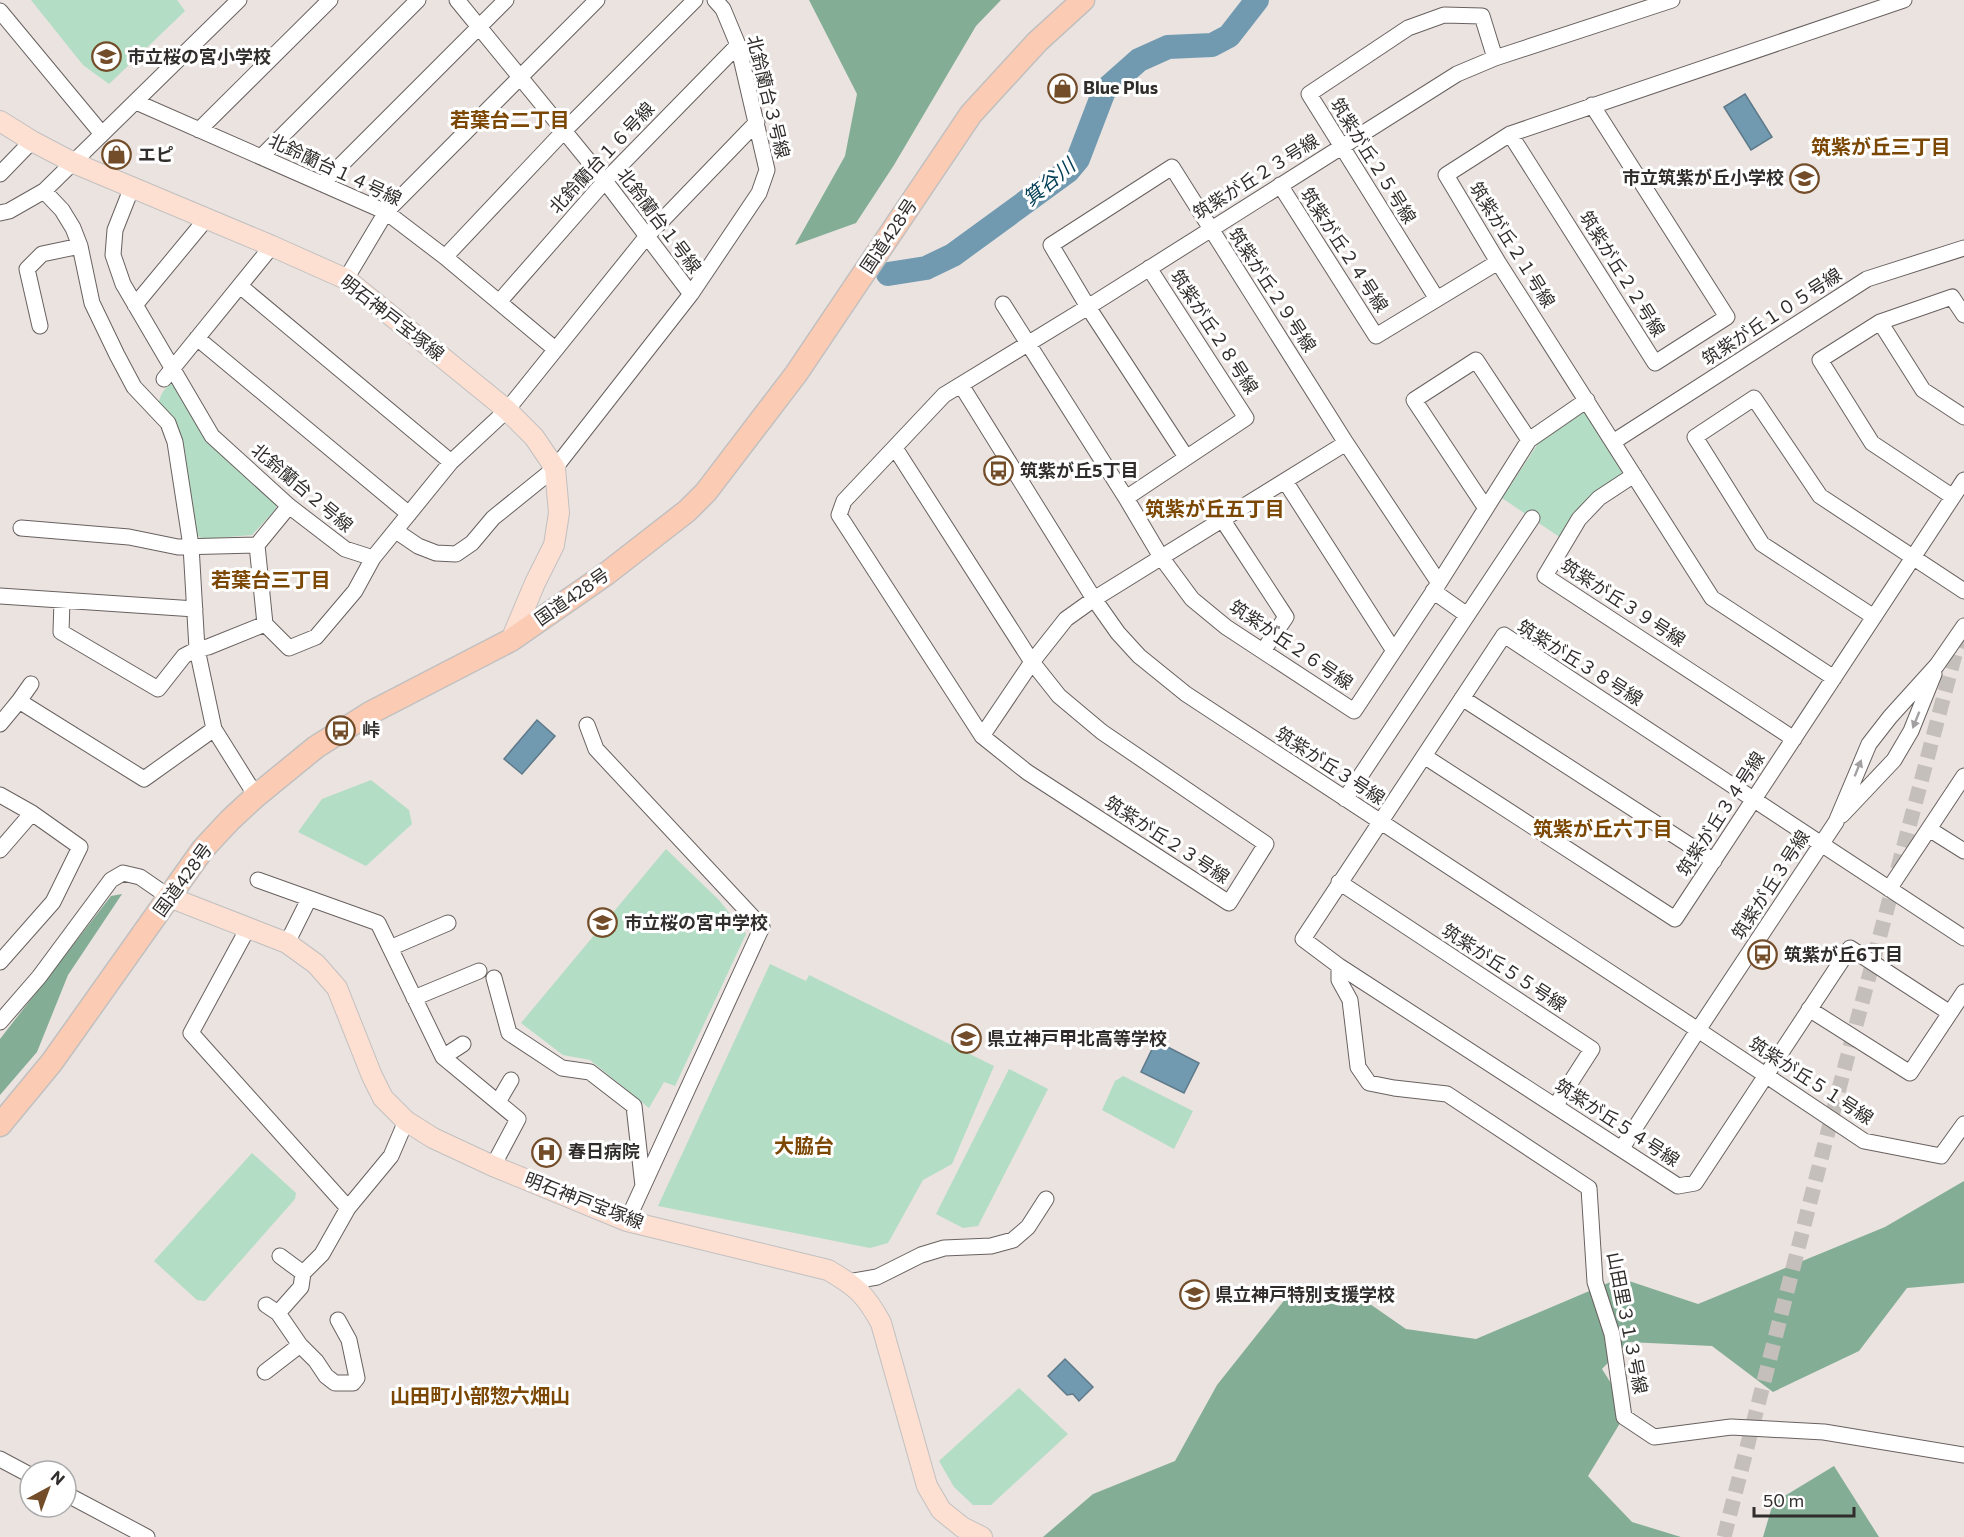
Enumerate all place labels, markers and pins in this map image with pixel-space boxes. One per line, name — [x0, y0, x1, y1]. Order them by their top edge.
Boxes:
school or university icon: 市立桜の宮小学校 — [90, 41, 122, 73]
place label: 市立桜の宮小学校 — [127, 45, 271, 67]
shop icon: Blue Plus — [1046, 72, 1078, 104]
place label: Blue Plus — [1083, 76, 1158, 98]
shop icon: エピ — [101, 139, 133, 171]
place label: エピ — [138, 143, 174, 165]
school or university icon: 市立筑紫が丘小学校 — [1789, 162, 1821, 194]
place label: 市立筑紫が丘小学校 — [1622, 166, 1784, 188]
bus stop icon: 筑紫が丘5丁目 — [983, 455, 1015, 487]
place label: 筑紫が丘5丁目 — [1020, 459, 1139, 481]
bus stop icon: 峠 — [325, 714, 357, 746]
place label: 峠 — [362, 718, 380, 740]
school or university icon: 市立桜の宮中学校 — [587, 907, 619, 939]
place label: 市立桜の宮中学校 — [624, 911, 768, 933]
bus stop icon: 筑紫が丘6丁目 — [1747, 939, 1779, 971]
place label: 筑紫が丘6丁目 — [1784, 943, 1903, 965]
school or university icon: 県立神戸甲北高等学校 — [950, 1023, 982, 1055]
place label: 県立神戸甲北高等学校 — [987, 1027, 1167, 1049]
hospital icon: 春日病院 — [531, 1136, 563, 1168]
place label: 春日病院 — [568, 1140, 640, 1162]
school or university icon: 県立神戸特別支援学校 — [1178, 1279, 1210, 1311]
place label: 県立神戸特別支援学校 — [1215, 1283, 1395, 1305]

